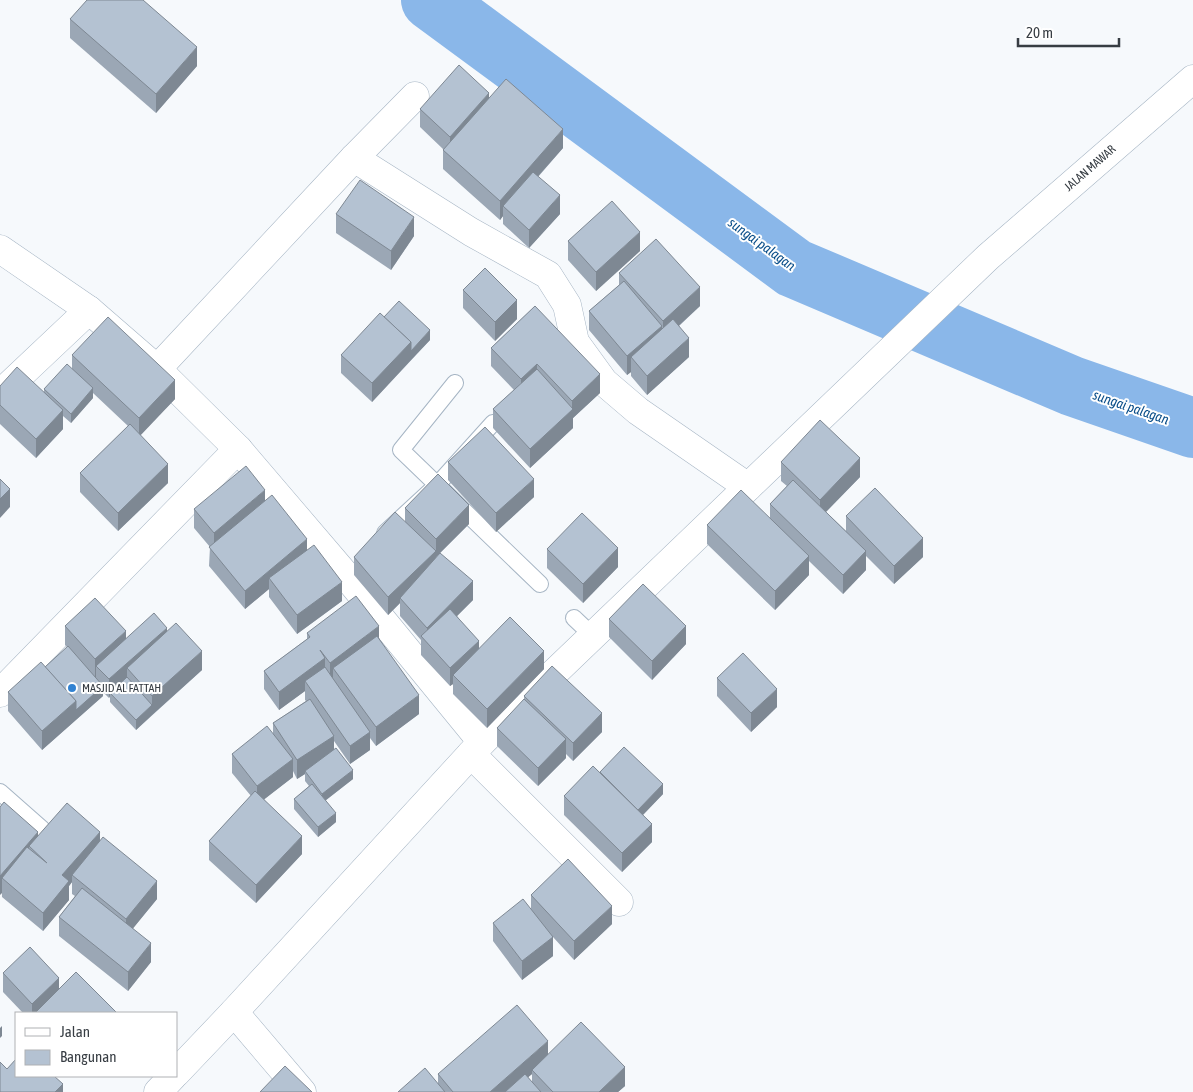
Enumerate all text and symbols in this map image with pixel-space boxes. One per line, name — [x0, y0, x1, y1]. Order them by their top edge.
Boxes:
scale bar — [1018, 15, 1119, 47]
text: 20 m — [1026, 24, 1053, 41]
street label: JALAN MAWAR — [1062, 142, 1118, 194]
water label: sungai palagan — [725, 214, 799, 274]
water label: sungai palagan — [1091, 387, 1171, 428]
place label: MASJID AL FATTAH — [82, 681, 161, 695]
marker: MASJID AL FATTAH — [66, 682, 78, 694]
legend — [15, 1012, 178, 1077]
text: Jalan — [60, 1023, 90, 1040]
text: Bangunan — [60, 1048, 117, 1065]

